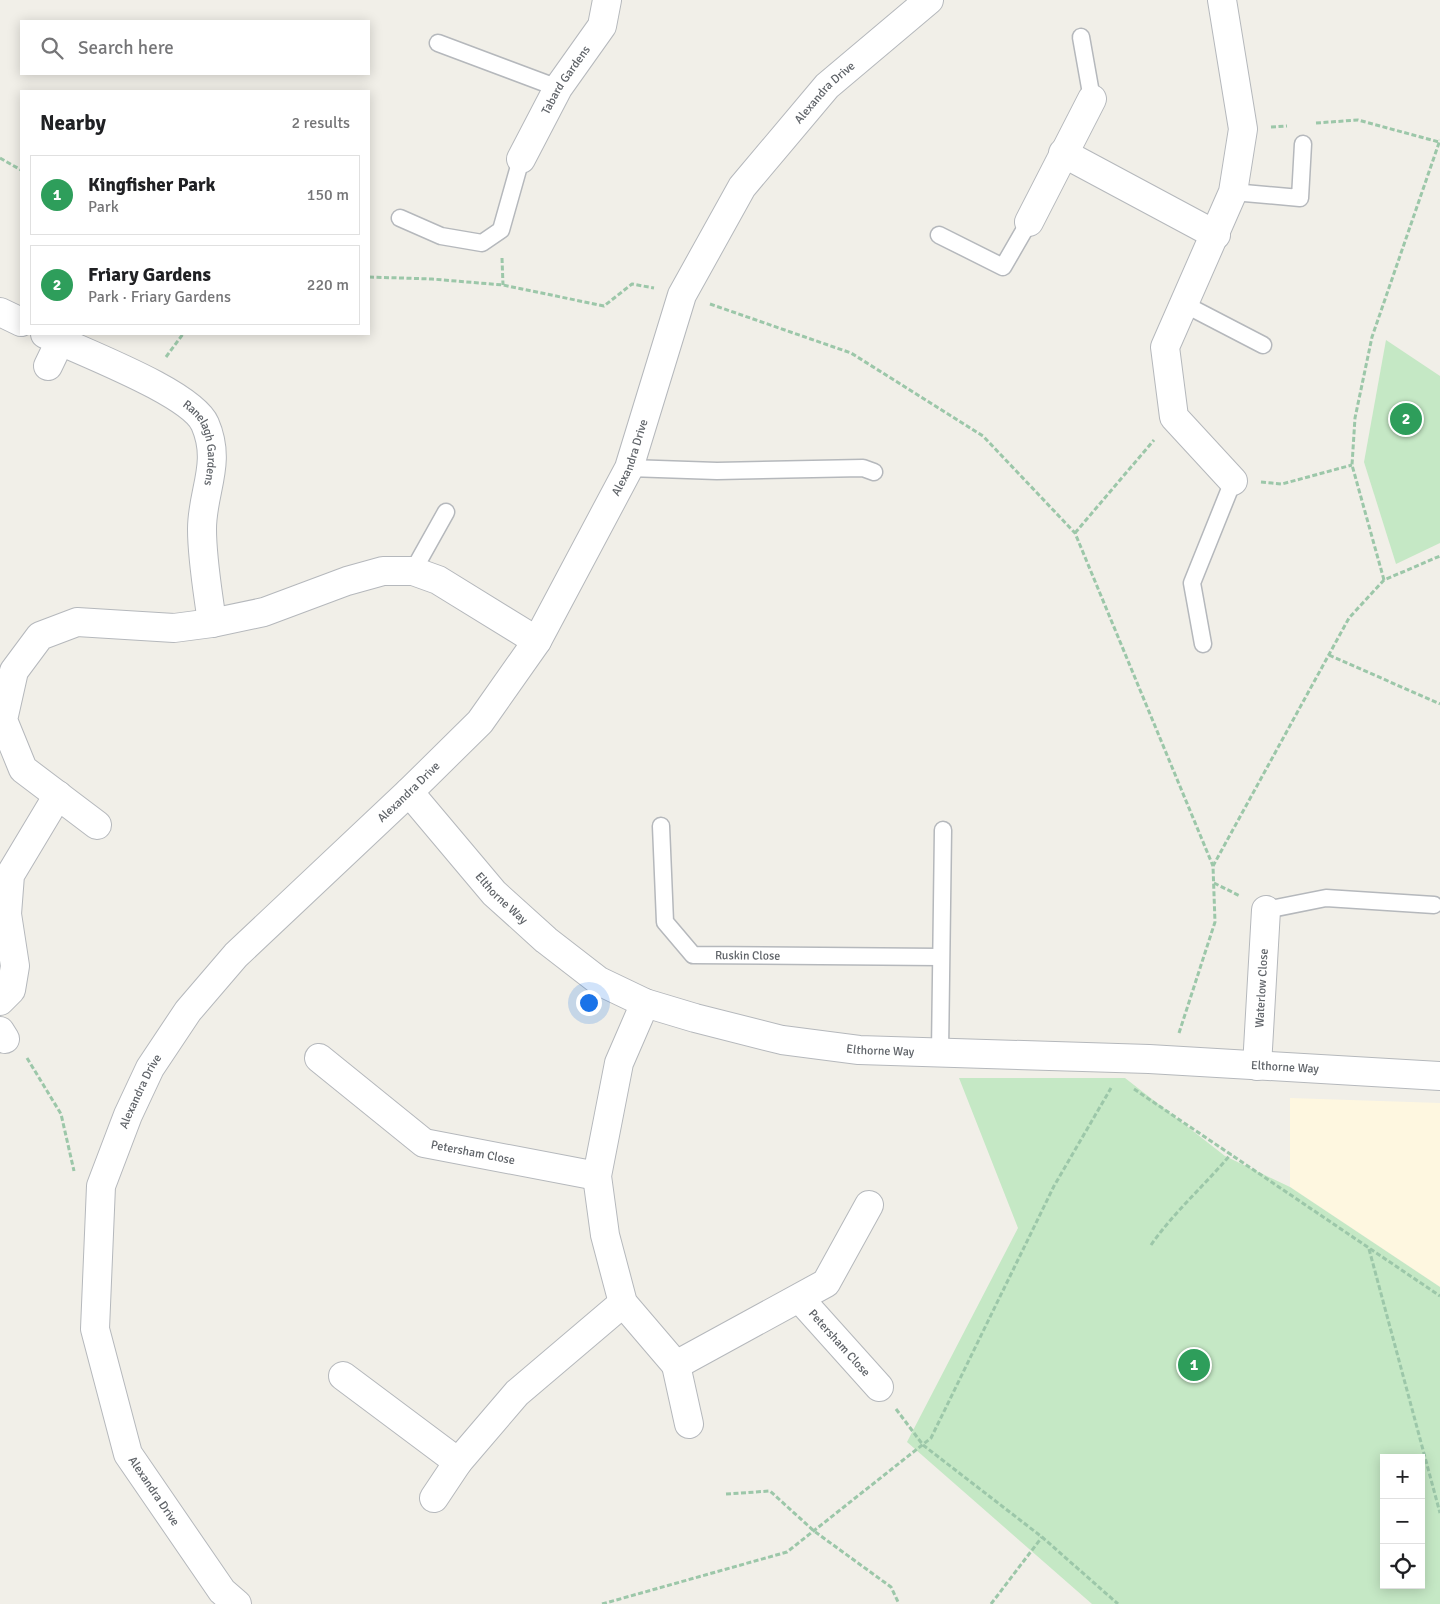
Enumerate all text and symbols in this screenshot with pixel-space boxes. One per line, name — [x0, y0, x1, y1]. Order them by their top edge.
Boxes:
search box — [20, 20, 370, 75]
icon: search — [38, 34, 66, 62]
text: Search here — [78, 36, 174, 60]
street label: Tabard Gardens — [539, 43, 594, 117]
street label: Alexandra Drive — [791, 59, 858, 127]
text: Nearby — [40, 110, 106, 136]
text: 2 results — [291, 113, 350, 133]
text: Kingfisher Park — [88, 173, 215, 197]
text: 1 — [53, 185, 61, 205]
text: 150 m — [307, 185, 349, 205]
text: Park — [88, 197, 119, 217]
text: Friary Gardens — [88, 263, 211, 287]
text: 2 — [53, 275, 61, 295]
text: 220 m — [307, 275, 349, 295]
text: Park · Friary Gardens — [88, 287, 231, 307]
street label: Ranelagh Gardens — [179, 397, 219, 487]
pin: 2 — [1390, 400, 1422, 438]
street label: Alexandra Drive — [609, 418, 651, 499]
street label: Alexandra Drive — [375, 759, 443, 826]
street label: Elthorne Way — [472, 869, 531, 928]
street label: Ruskin Close — [715, 948, 780, 964]
street label: Waterlow Close — [1252, 948, 1272, 1028]
your location — [576, 990, 602, 1016]
street label: Elthorne Way — [845, 1041, 915, 1060]
street label: Alexandra Drive — [117, 1051, 165, 1131]
street label: Elthorne Way — [1250, 1058, 1320, 1077]
street label: Petersham Close — [430, 1137, 516, 1168]
street label: Petersham Close — [805, 1306, 873, 1380]
pin: 1 — [1178, 1346, 1210, 1384]
street label: Alexandra Drive — [125, 1454, 182, 1529]
map controls — [1380, 1454, 1425, 1589]
button: + — [1380, 1454, 1425, 1499]
button: − — [1380, 1499, 1425, 1544]
button: locate — [1380, 1544, 1425, 1589]

